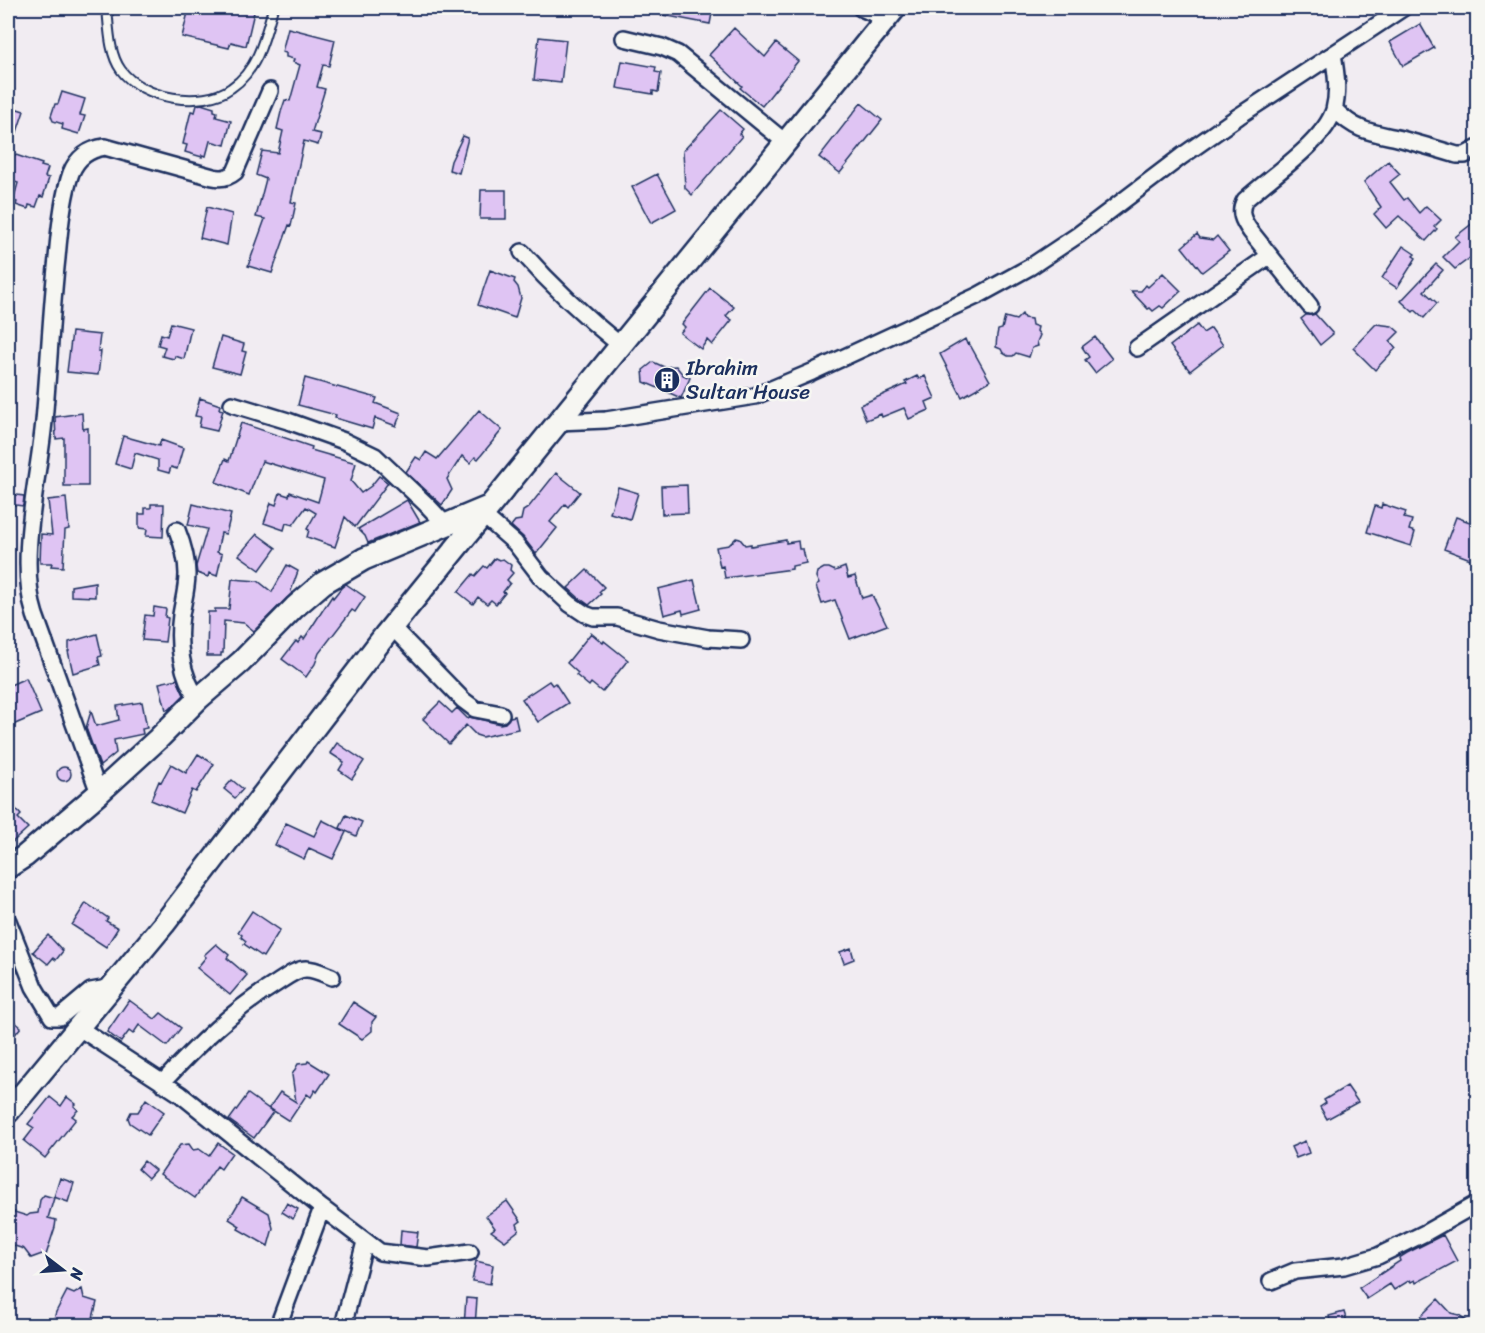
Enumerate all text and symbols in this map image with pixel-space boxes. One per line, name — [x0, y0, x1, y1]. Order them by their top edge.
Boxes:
place label: Ibrahim Sultan House — [685, 349, 810, 411]
building icon: Ibrahim Sultan House — [652, 365, 682, 395]
north arrow — [33, 1240, 93, 1300]
text: N — [61, 1264, 93, 1285]

